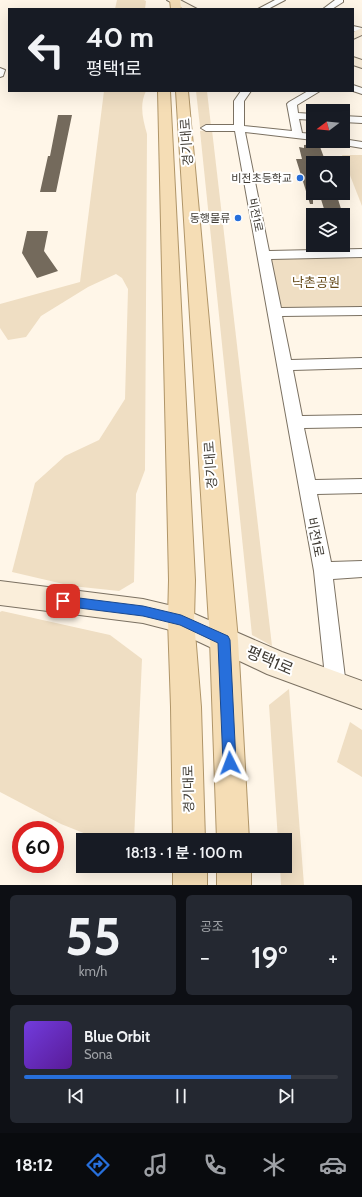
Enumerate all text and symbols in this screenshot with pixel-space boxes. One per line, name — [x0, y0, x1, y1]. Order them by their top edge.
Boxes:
text: 40 m — [86, 20, 154, 54]
icon: left — [20, 24, 72, 76]
text: 평택1로 — [86, 58, 142, 80]
north arrow — [306, 104, 350, 148]
map controls — [306, 104, 350, 252]
street label: 경기대로 — [176, 118, 196, 166]
button: search — [306, 156, 350, 200]
place label: 비전초등학교 — [231, 171, 292, 185]
marker: 비전초등학교 — [295, 173, 305, 183]
street label: 비전1로 — [246, 197, 266, 233]
button: layers — [306, 208, 350, 252]
place label: 동행물류 — [190, 211, 230, 225]
marker: 동행물류 — [233, 213, 243, 223]
park label: 낙촌공원 — [292, 274, 340, 290]
street label: 경기대로 — [200, 441, 220, 489]
street label: 비전1로 — [304, 516, 328, 558]
pin — [46, 584, 80, 618]
icon: arrive — [52, 590, 74, 612]
street label: 평택1로 — [243, 642, 296, 679]
position arrow — [209, 742, 251, 784]
street label: 경기대로 — [180, 765, 196, 813]
speed limit sign: 60 — [12, 821, 64, 873]
text: 18:13 · 1 분 · 100 m — [126, 844, 242, 862]
text: 55 — [65, 905, 121, 968]
text: 공조 — [200, 918, 224, 934]
text: 19° — [251, 939, 287, 976]
text: − — [200, 944, 210, 971]
text: + — [328, 944, 338, 971]
text: km/h — [79, 963, 107, 979]
text: Blue Orbit — [84, 1028, 150, 1046]
text: Sona — [84, 1046, 112, 1062]
icon: previous — [65, 1085, 87, 1107]
icon: pause — [170, 1085, 192, 1107]
icon: next — [275, 1085, 297, 1107]
icon: directions — [84, 1151, 112, 1179]
icon: music — [142, 1151, 170, 1179]
icon: phone — [201, 1151, 229, 1179]
icon: climate — [260, 1151, 288, 1179]
icon: car — [319, 1151, 347, 1179]
text: 18:12 — [15, 1154, 53, 1176]

